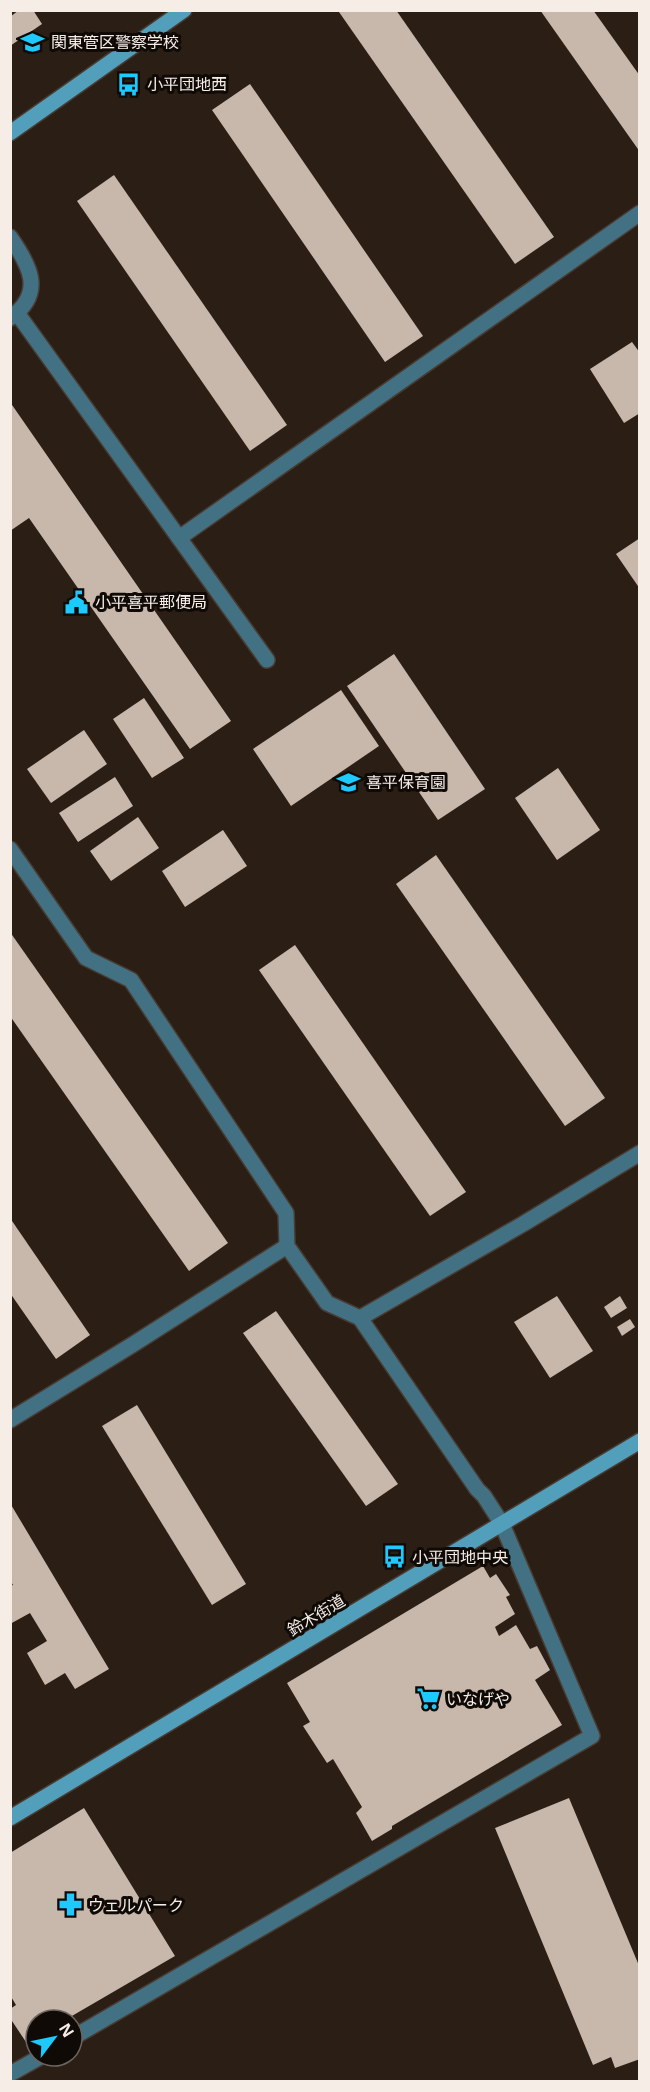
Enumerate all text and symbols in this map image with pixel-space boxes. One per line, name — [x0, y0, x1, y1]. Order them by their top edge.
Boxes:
school or university icon: 関東管区警察学校 — [20, 29, 46, 55]
place label: 関東管区警察学校 — [51, 31, 179, 53]
bus stop icon: 小平団地西 — [116, 71, 142, 97]
place label: 小平団地西 — [147, 73, 227, 95]
public building icon: 小平喜平郵便局 — [64, 589, 90, 615]
place label: 小平喜平郵便局 — [95, 591, 207, 613]
school or university icon: 喜平保育園 — [335, 769, 361, 795]
place label: 喜平保育園 — [366, 771, 446, 793]
bus stop icon: 小平団地中央 — [381, 1544, 407, 1570]
place label: 小平団地中央 — [412, 1546, 508, 1568]
street label: 鈴木街道 — [283, 1589, 349, 1641]
supermarket icon: いなげや — [415, 1686, 441, 1712]
place label: いなげや — [446, 1688, 510, 1710]
pharmacy icon: ウェルパーク — [57, 1892, 83, 1918]
place label: ウェルパーク — [88, 1894, 184, 1916]
north arrow — [24, 2008, 84, 2068]
text: N — [54, 2019, 79, 2041]

